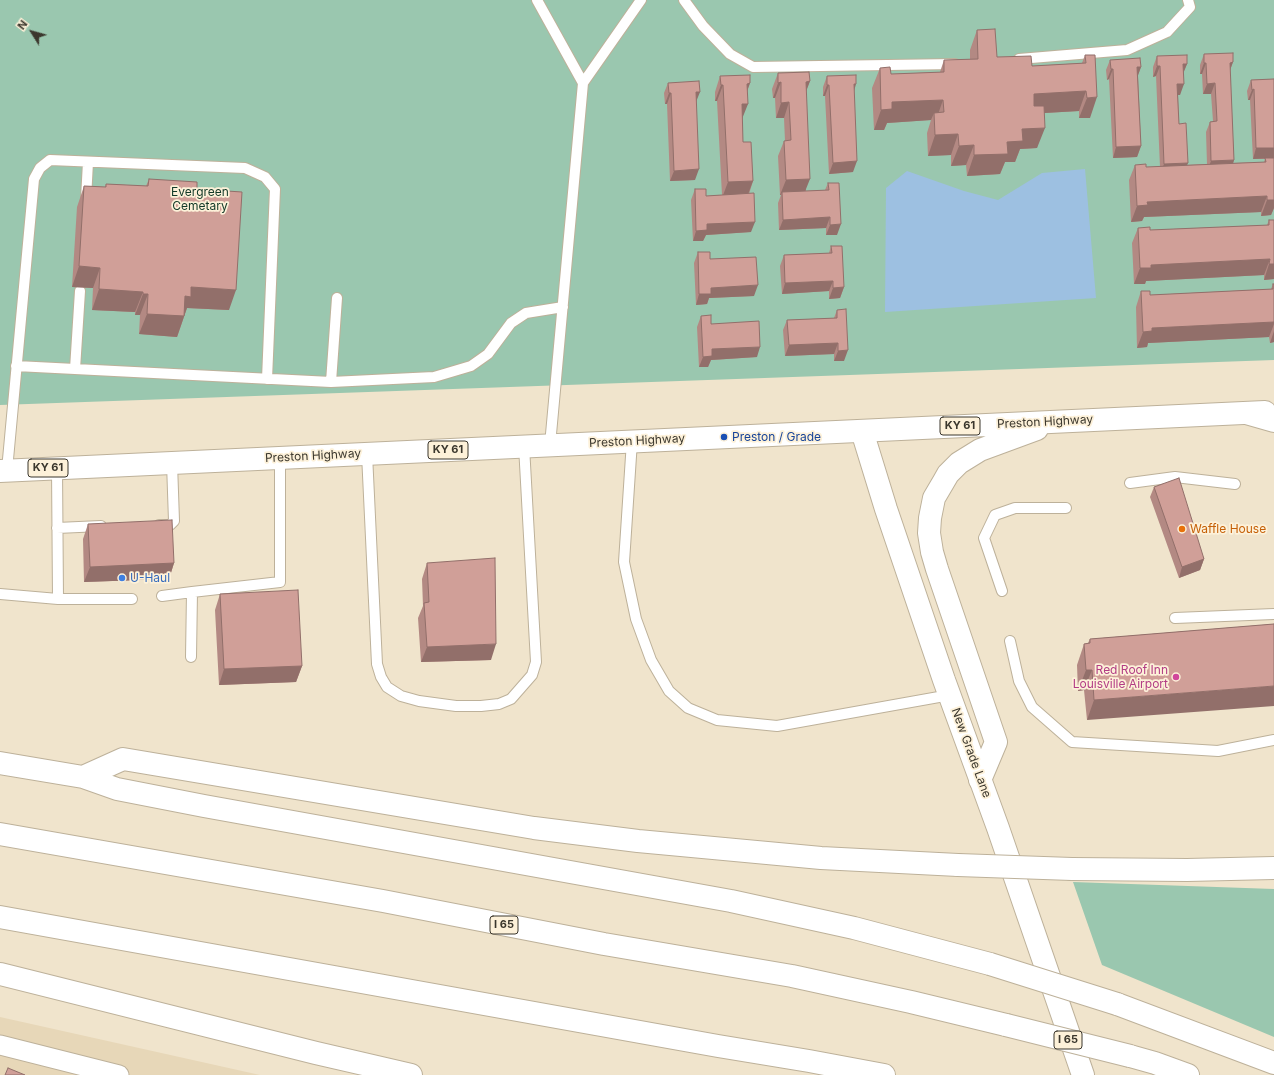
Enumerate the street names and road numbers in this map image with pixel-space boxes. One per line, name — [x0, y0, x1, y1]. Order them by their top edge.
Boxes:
street label: Preston Highway — [997, 412, 1093, 432]
road number: KY 61 — [940, 417, 980, 435]
street label: Preston Highway — [589, 431, 685, 451]
road number: KY 61 — [428, 441, 468, 459]
street label: Preston Highway — [265, 446, 361, 466]
road number: KY 61 — [28, 459, 68, 477]
street label: New Grade Lane — [948, 706, 994, 800]
road number: I 65 — [490, 916, 518, 934]
road number: I 65 — [1054, 1031, 1082, 1049]

